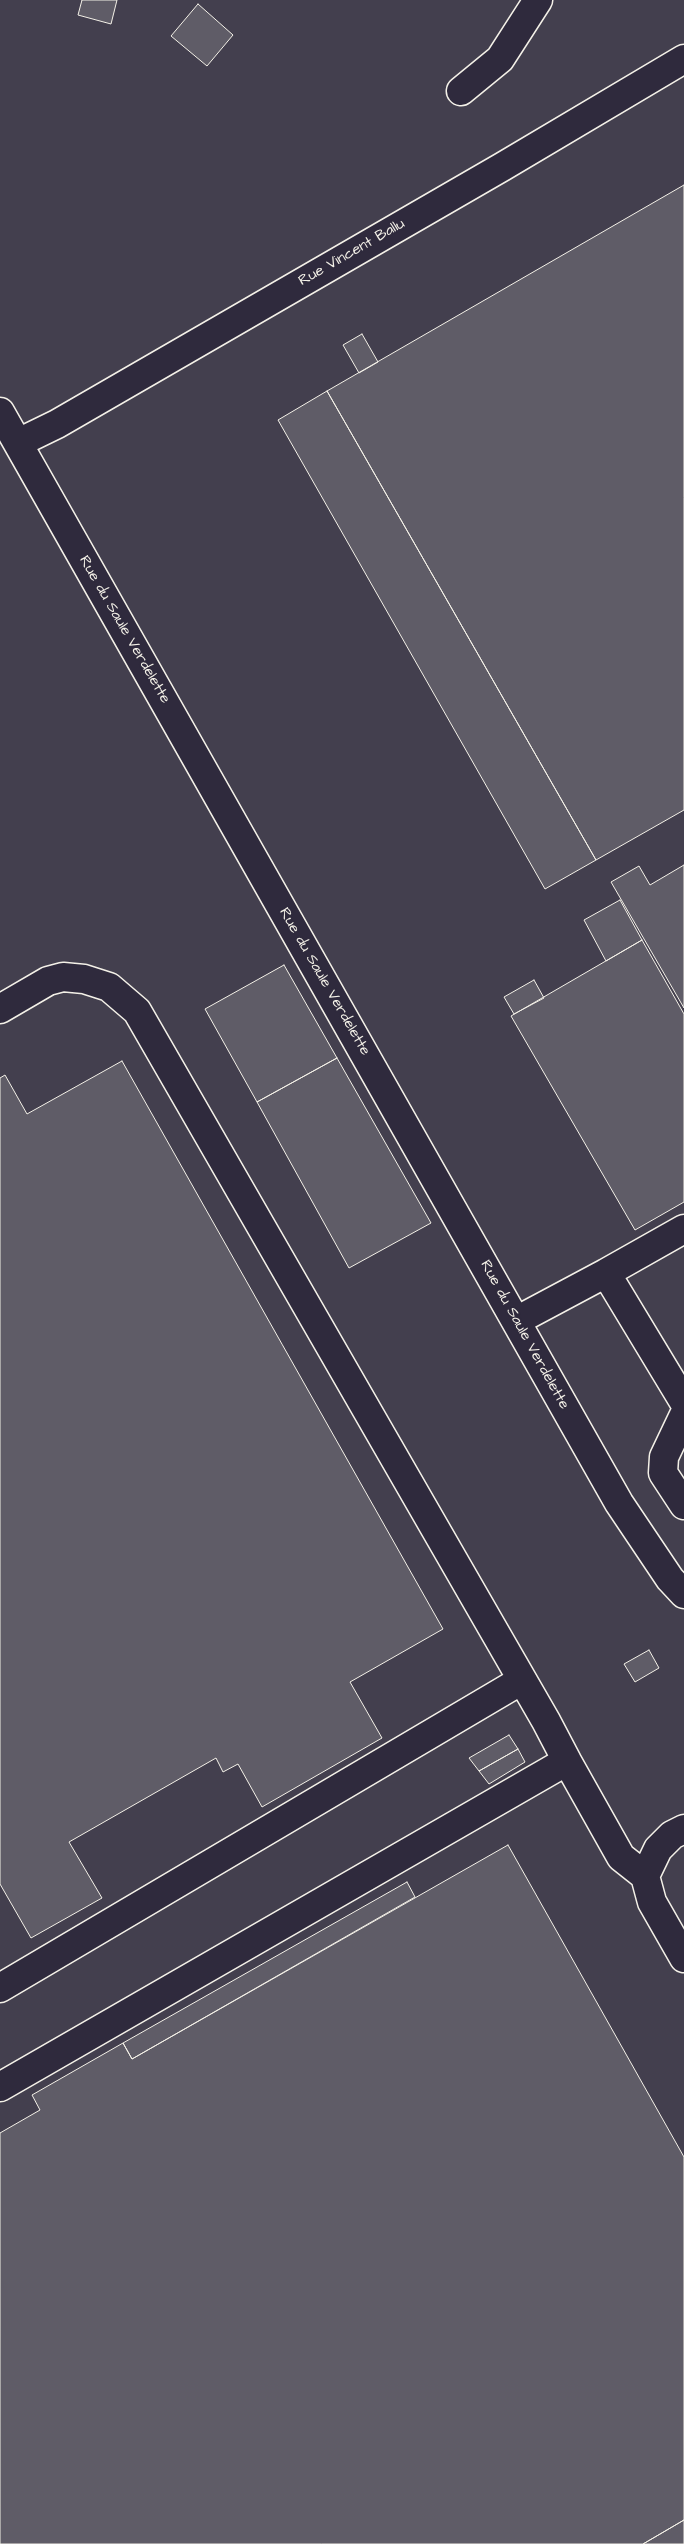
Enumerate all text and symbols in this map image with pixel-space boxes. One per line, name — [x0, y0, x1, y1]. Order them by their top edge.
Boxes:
street label: Rue Vincent Ballu — [296, 215, 408, 291]
street label: Rue du Saule Verdelette — [74, 553, 174, 707]
street label: Rue du Saule Verdelette — [274, 905, 374, 1059]
street label: Rue du Saule Verdelette — [476, 1257, 572, 1413]

